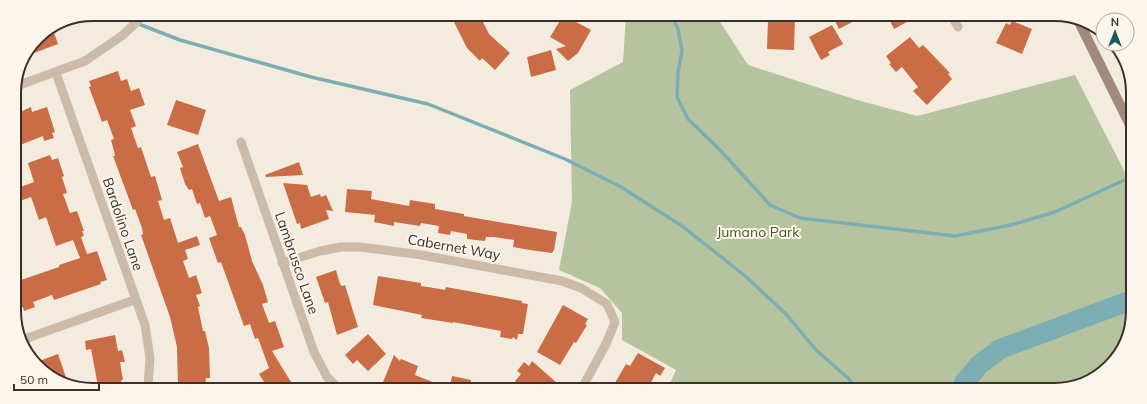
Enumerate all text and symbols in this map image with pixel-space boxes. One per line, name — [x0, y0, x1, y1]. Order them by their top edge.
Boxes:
north arrow — [1095, 12, 1135, 52]
text: N — [1111, 15, 1119, 29]
street label: Bardolino Lane — [99, 175, 147, 273]
street label: Lambrusco Lane — [271, 209, 323, 317]
park label: Jumano Park — [717, 223, 800, 241]
street label: Cabernet Way — [406, 230, 502, 264]
scale bar — [14, 366, 99, 392]
text: 50 m — [20, 372, 48, 387]

